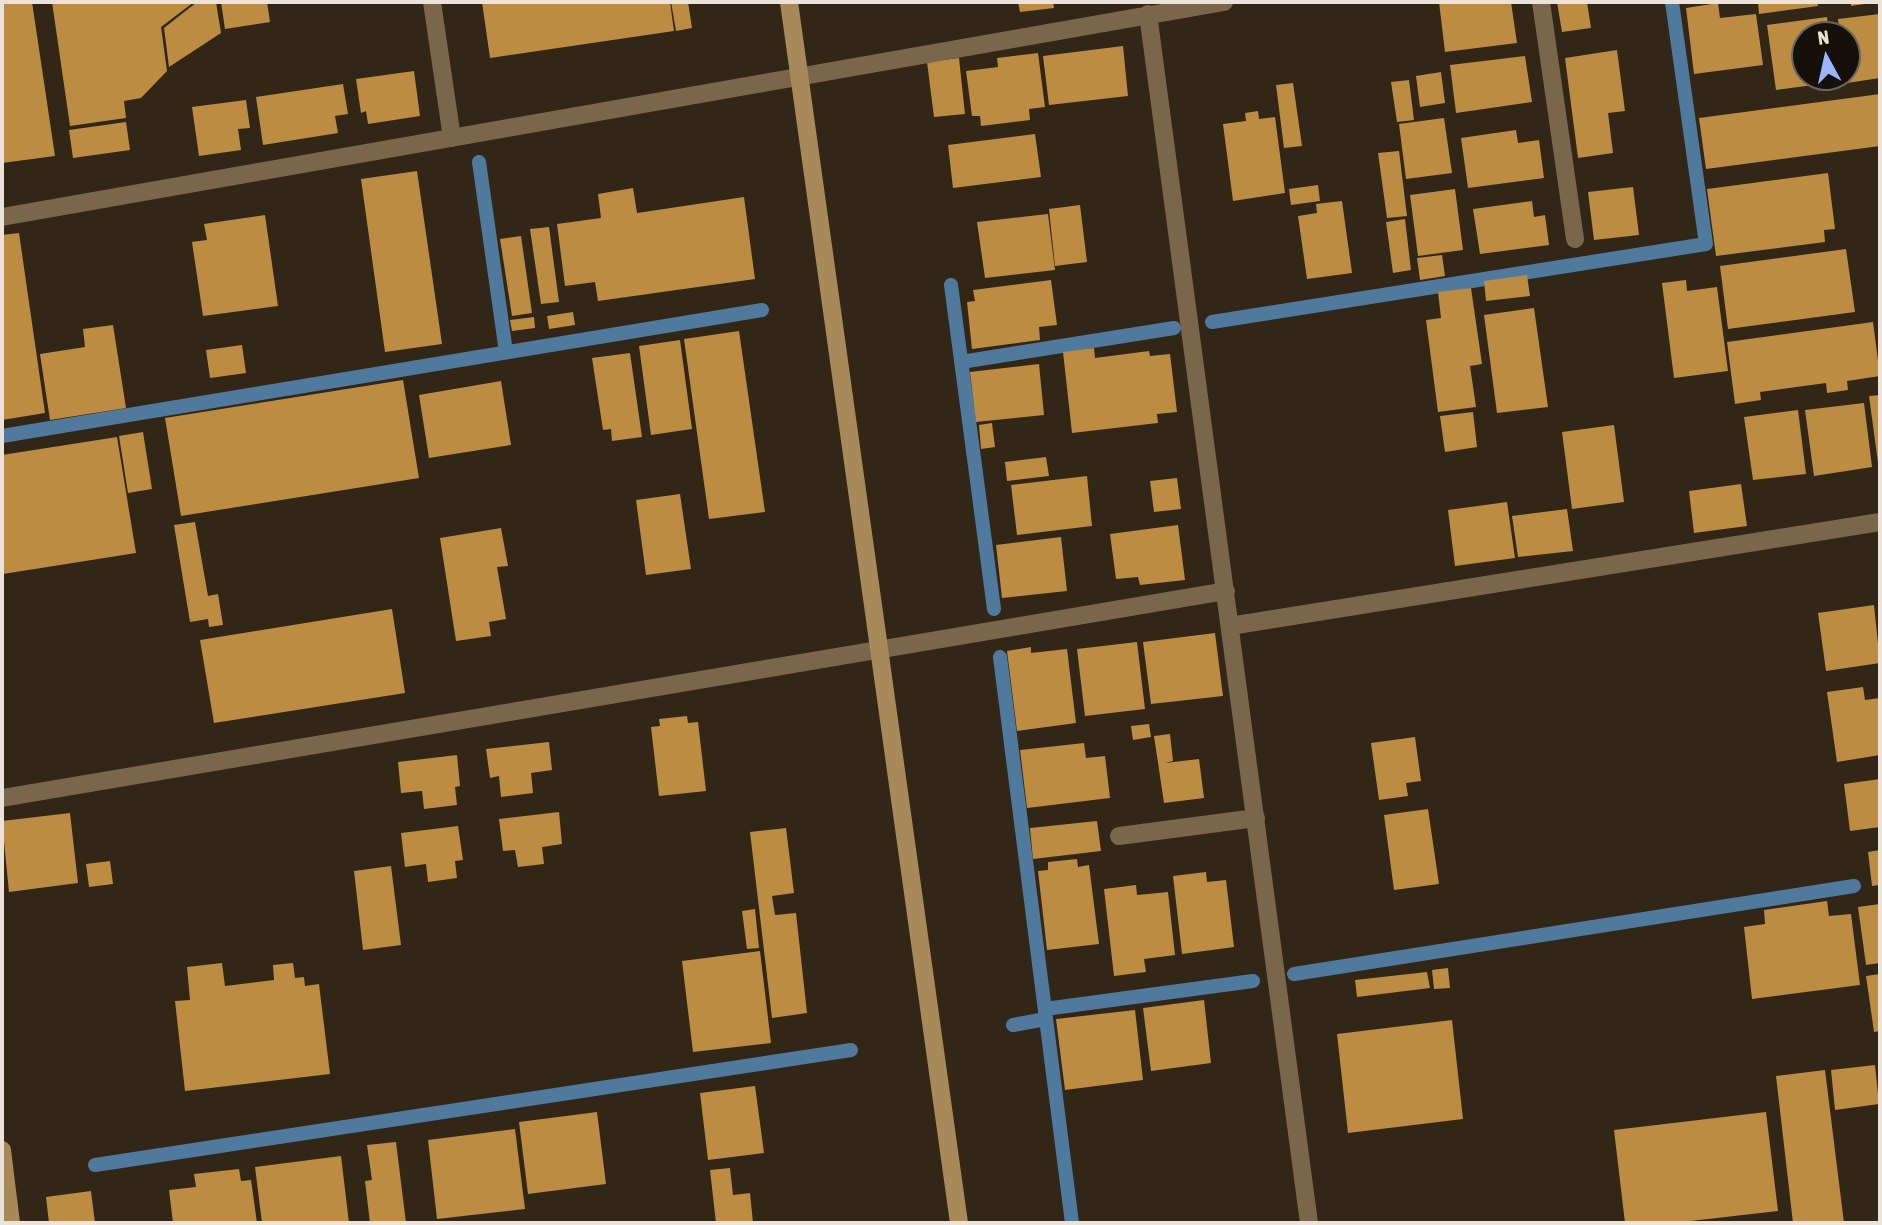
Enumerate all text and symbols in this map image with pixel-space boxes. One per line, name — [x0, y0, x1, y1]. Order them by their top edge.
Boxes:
north arrow — [1791, 21, 1861, 91]
text: N — [1816, 26, 1830, 49]

